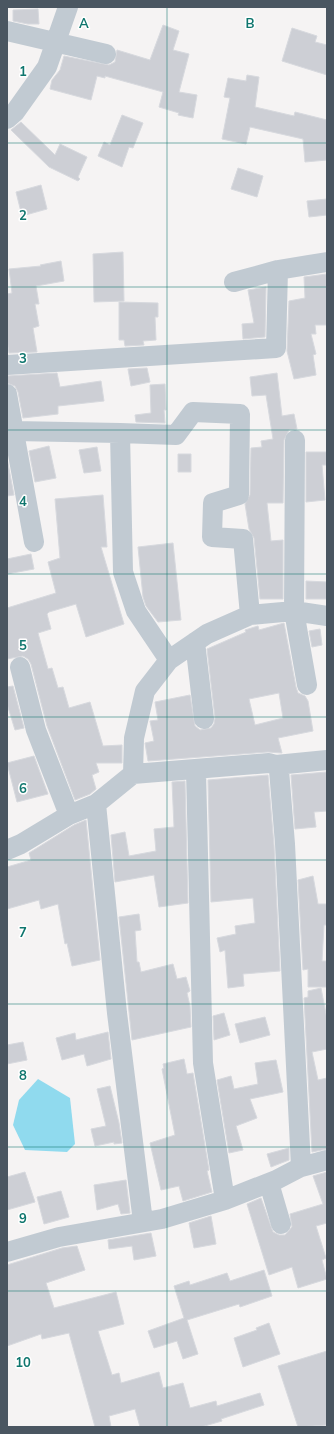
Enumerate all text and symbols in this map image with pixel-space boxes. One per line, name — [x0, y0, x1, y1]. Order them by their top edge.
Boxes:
text: A — [79, 15, 89, 31]
text: B — [246, 15, 255, 31]
text: 1 — [19, 63, 27, 79]
text: 2 — [19, 207, 27, 223]
text: 3 — [19, 350, 27, 366]
text: 4 — [19, 493, 27, 509]
text: 5 — [19, 637, 27, 653]
text: 6 — [19, 780, 27, 796]
text: 7 — [19, 924, 27, 940]
text: 8 — [19, 1067, 27, 1083]
text: 9 — [19, 1210, 27, 1226]
text: 10 — [15, 1354, 31, 1370]

